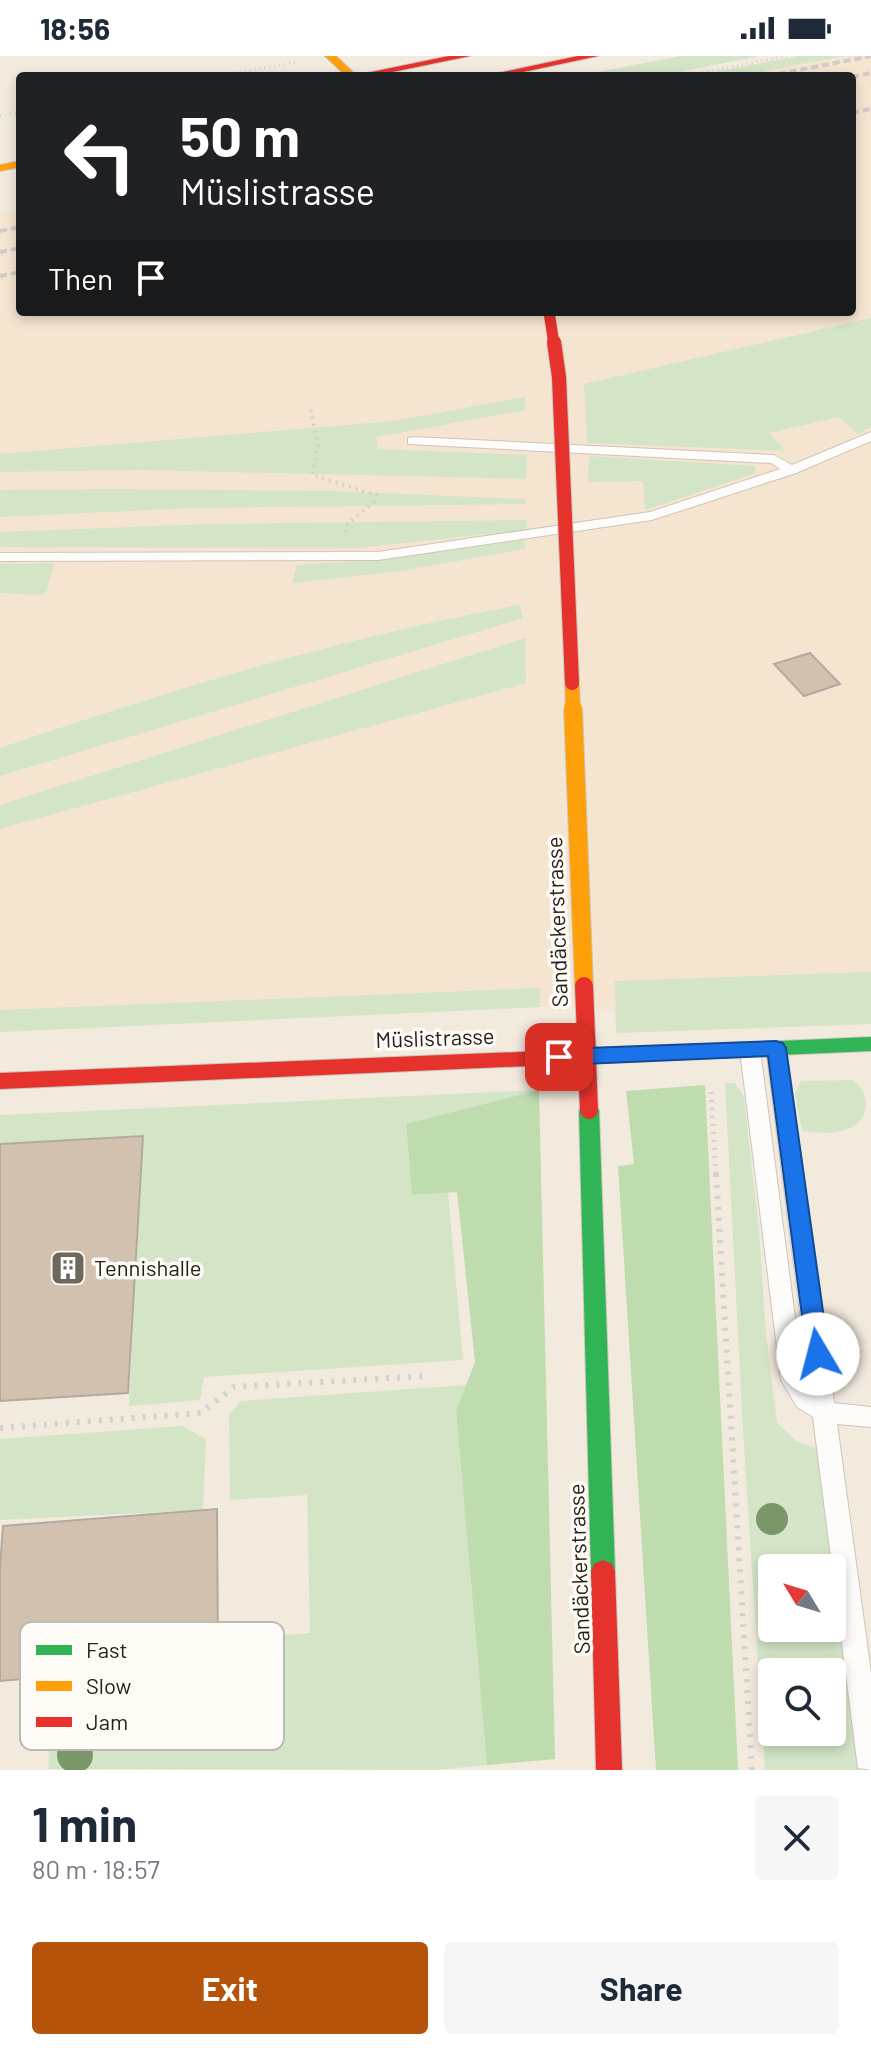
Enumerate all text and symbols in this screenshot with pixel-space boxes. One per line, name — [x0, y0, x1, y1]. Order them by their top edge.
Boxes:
text: 18:56 — [40, 10, 110, 46]
text: 50 m — [180, 101, 300, 168]
icon: left — [48, 104, 152, 208]
text: Müslistrasse — [180, 169, 375, 212]
icon: arrive — [129, 256, 173, 300]
text: Then — [48, 260, 113, 296]
street label: Sandäckerstrasse — [540, 836, 572, 1008]
street label: Müslistrasse — [375, 1022, 495, 1052]
pin — [525, 1023, 593, 1091]
icon: arrive — [537, 1035, 581, 1079]
building icon: Tennishalle — [49, 1249, 87, 1287]
place label: Tennishalle — [94, 1254, 202, 1280]
position arrow — [776, 1312, 860, 1396]
street label: Sandäckerstrasse — [562, 1483, 594, 1655]
north arrow — [758, 1554, 846, 1642]
map controls — [758, 1554, 846, 1746]
legend — [20, 1622, 284, 1750]
text: Fast — [86, 1636, 128, 1662]
button: search — [758, 1658, 846, 1746]
text: Slow — [86, 1672, 131, 1698]
text: Jam — [86, 1708, 128, 1734]
text: 1 min — [32, 1794, 137, 1852]
button: close — [755, 1796, 839, 1880]
text: 80 m · 18:57 — [32, 1853, 160, 1884]
button: Exit — [32, 1942, 428, 2034]
button: Share — [444, 1942, 839, 2034]

